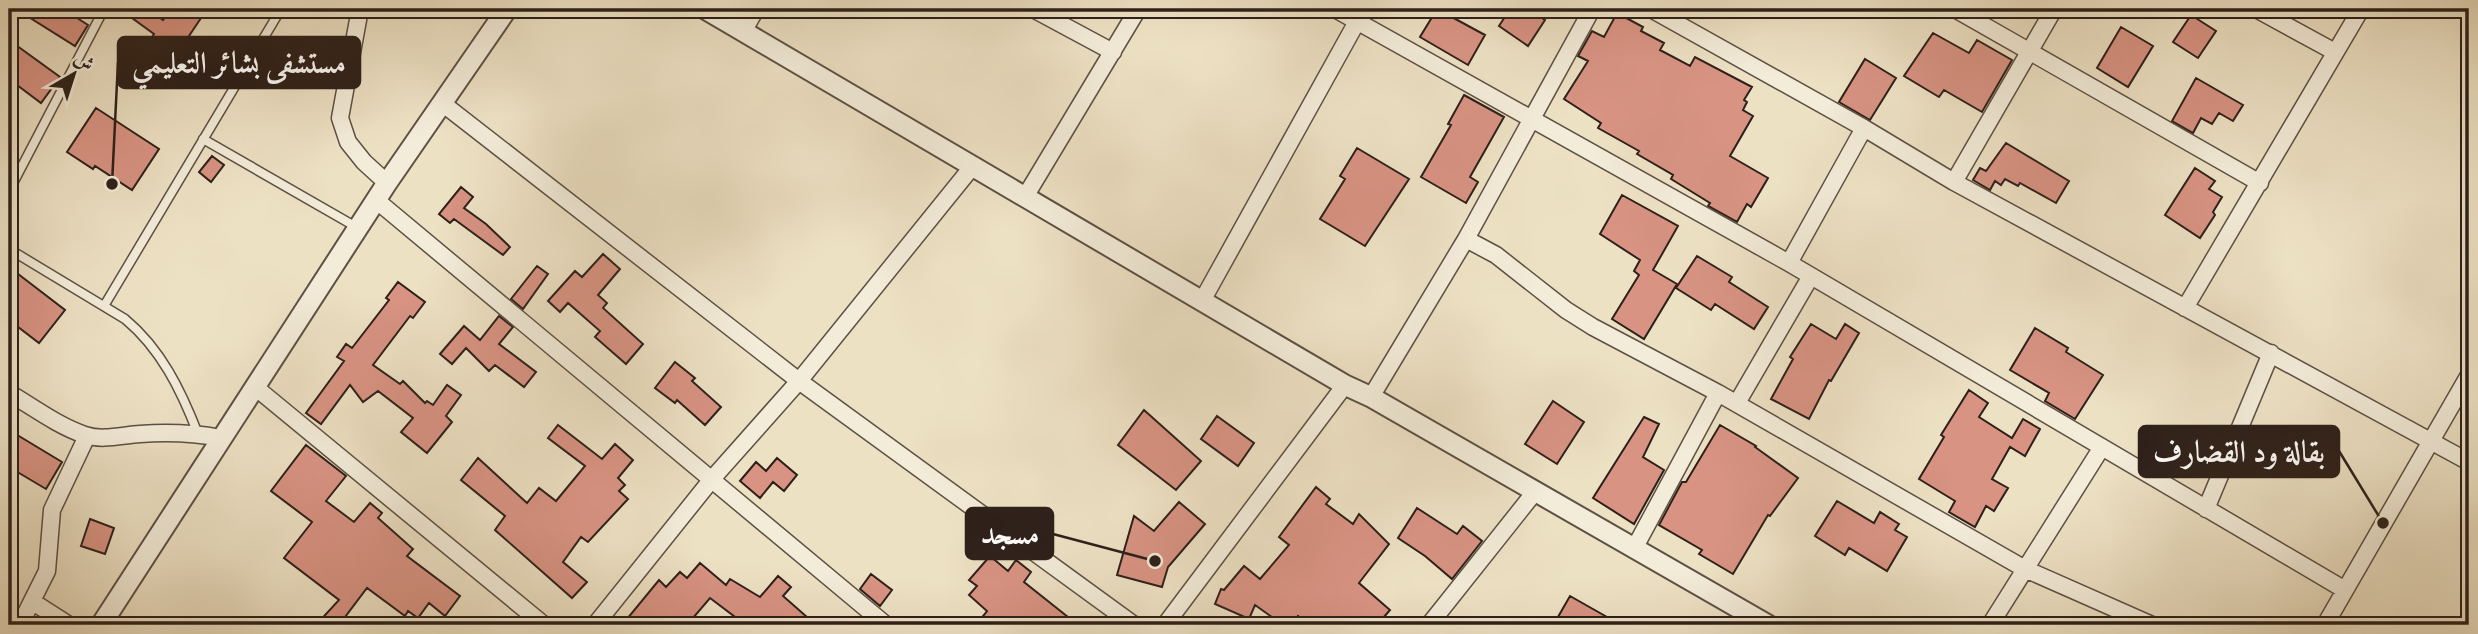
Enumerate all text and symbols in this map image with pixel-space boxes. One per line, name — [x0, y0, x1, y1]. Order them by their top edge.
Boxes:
callout: مستشفى بشائر التعليمي — [118, 37, 360, 88]
north arrow — [38, 38, 108, 108]
text: مستشفى بشائر التعليمي — [132, 46, 346, 90]
text: ش — [69, 47, 98, 78]
callout: بقالة ود القضارف — [2139, 426, 2339, 477]
text: بقالة ود القضارف — [2153, 435, 2325, 473]
callout: مسجد — [966, 508, 1053, 559]
text: مسجد — [981, 517, 1039, 555]

